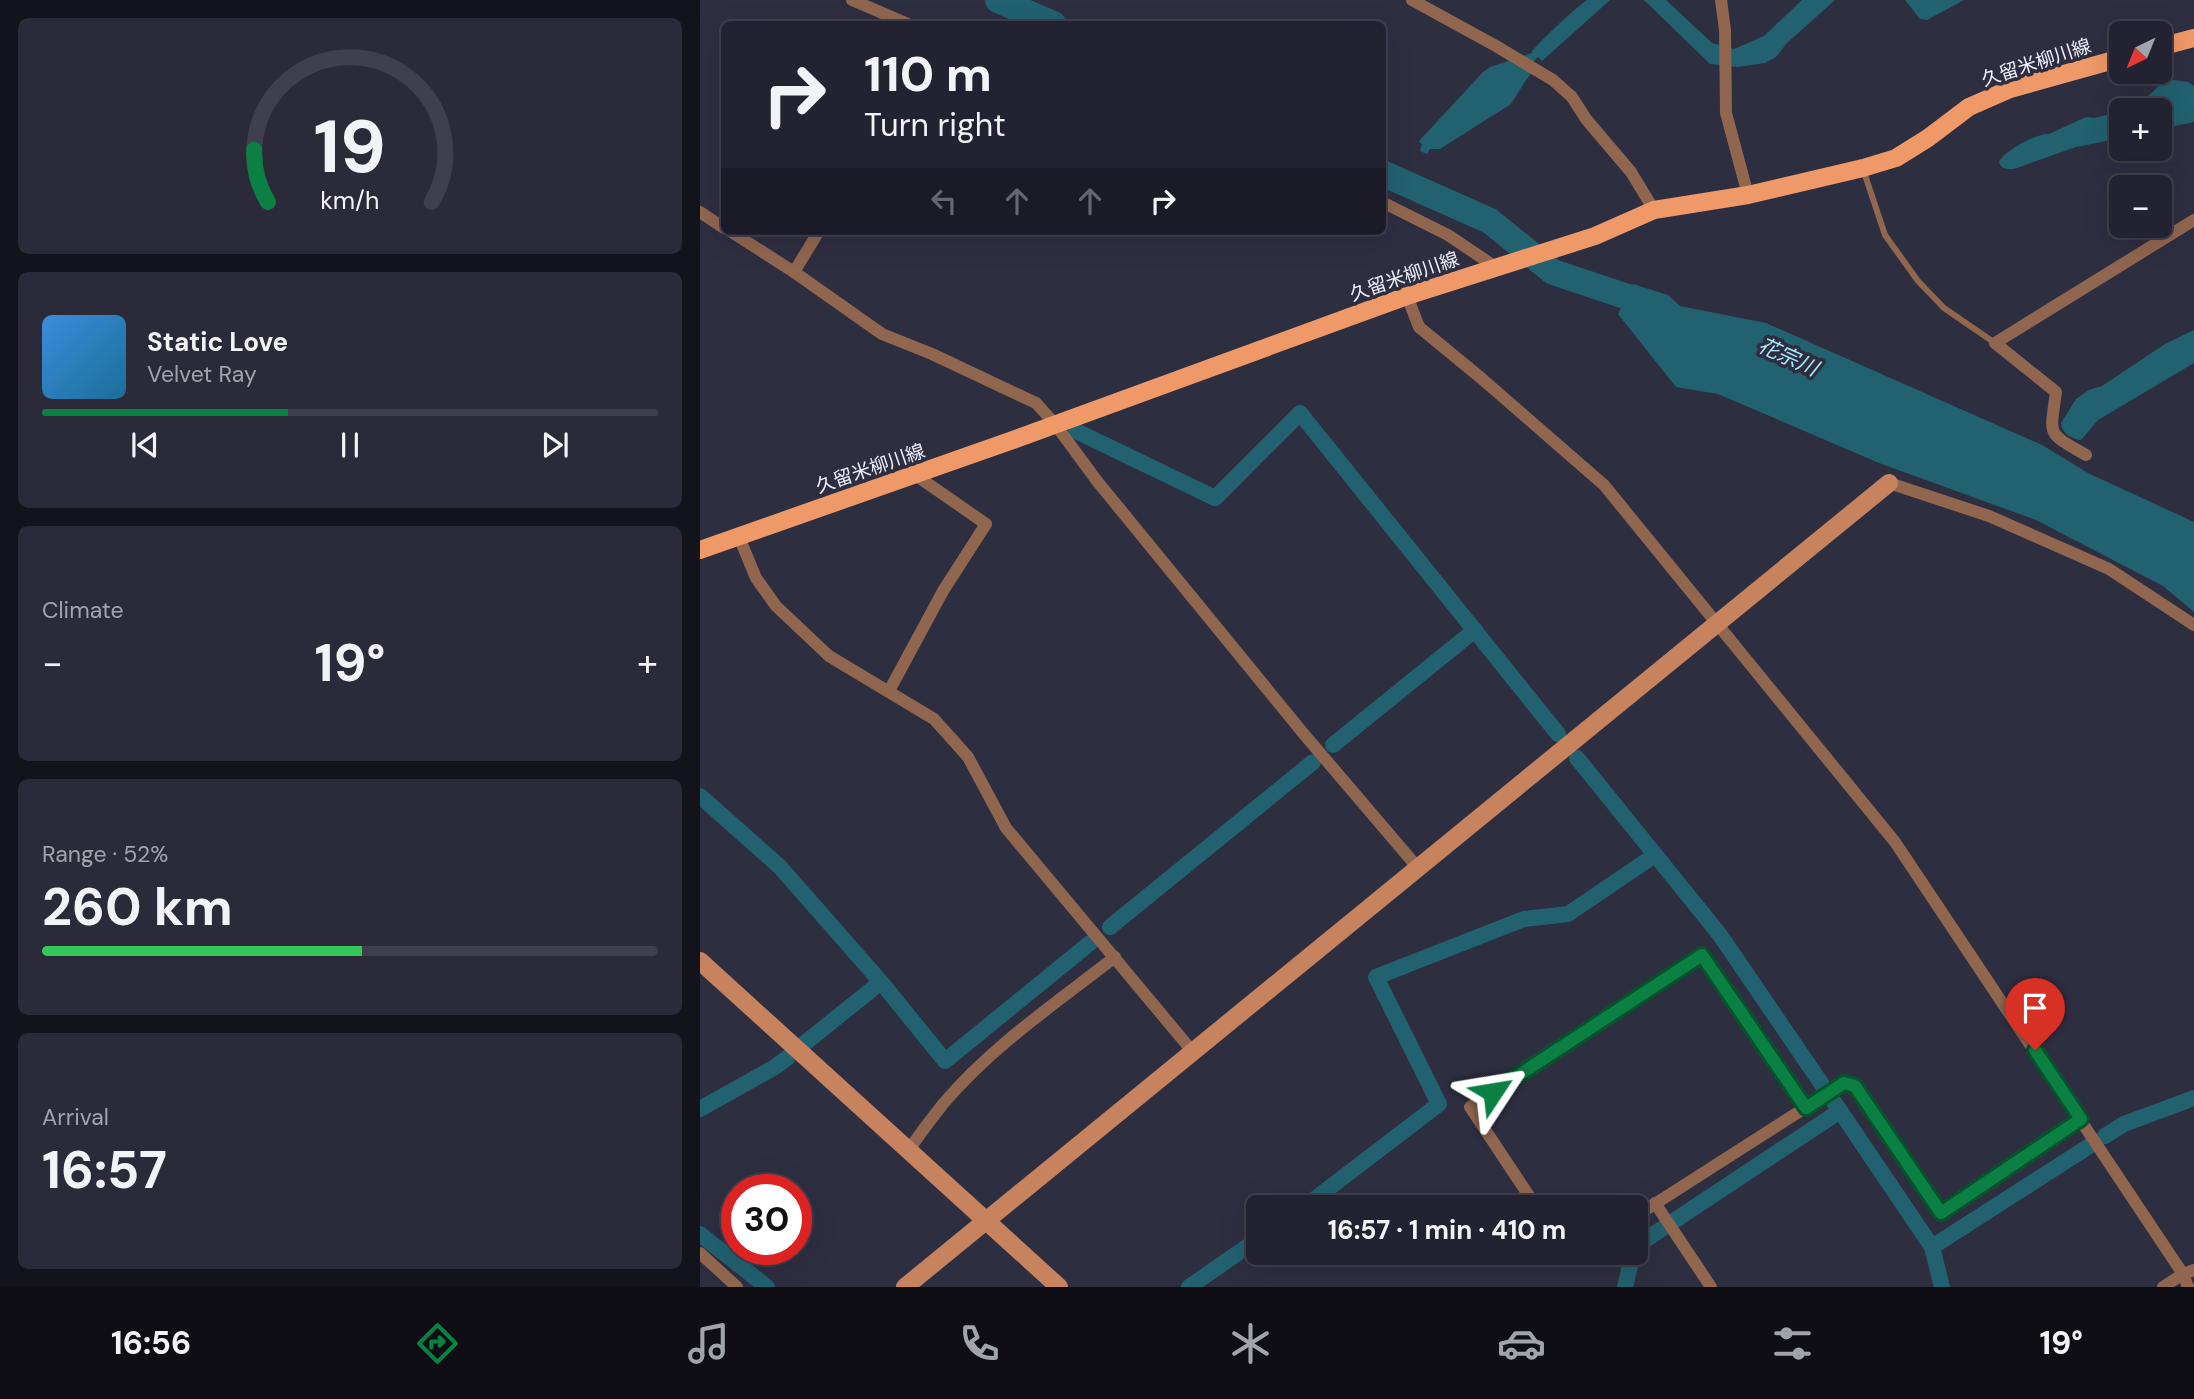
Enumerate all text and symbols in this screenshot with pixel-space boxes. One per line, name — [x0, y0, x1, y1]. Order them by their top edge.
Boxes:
north arrow — [2109, 21, 2172, 84]
map controls — [2109, 21, 2172, 238]
street label: 久留米柳川線 — [1978, 33, 2094, 92]
text: 110 m — [864, 42, 992, 106]
icon: right — [749, 49, 840, 140]
button: + — [2109, 98, 2172, 161]
text: 19 — [314, 100, 386, 195]
text: Turn right — [864, 104, 1006, 146]
button: − — [2109, 175, 2172, 238]
icon: left — [925, 182, 963, 220]
icon: ahead — [998, 182, 1036, 220]
icon: ahead — [1071, 182, 1109, 220]
icon: right — [1144, 182, 1182, 220]
text: km/h — [320, 184, 380, 217]
street label: 久留米柳川線 — [1346, 246, 1462, 307]
text: Static Love — [147, 325, 288, 359]
water label: 花宗川 — [1754, 331, 1824, 383]
text: Velvet Ray — [147, 359, 257, 389]
icon: previous — [126, 426, 164, 464]
icon: pause — [331, 426, 369, 464]
icon: next — [536, 426, 574, 464]
street label: 久留米柳川線 — [812, 438, 928, 499]
text: Climate — [42, 595, 124, 625]
text: 19° — [315, 629, 385, 697]
text: − — [42, 638, 63, 688]
text: + — [637, 638, 658, 688]
text: Range · 52% — [42, 839, 168, 869]
text: 260 km — [42, 873, 233, 941]
pin — [2005, 978, 2065, 1050]
icon: arrive — [2016, 989, 2054, 1027]
position arrow — [1456, 1055, 1530, 1129]
text: Arrival — [42, 1102, 109, 1132]
text: 16:57 — [42, 1136, 167, 1204]
speed limit sign: 30 — [721, 1174, 812, 1265]
text: 16:57 · 1 min · 410 m — [1328, 1213, 1566, 1247]
icon: directions — [413, 1319, 462, 1368]
icon: music — [684, 1319, 733, 1368]
icon: phone — [955, 1319, 1004, 1368]
icon: climate — [1226, 1319, 1275, 1368]
icon: car — [1497, 1319, 1546, 1368]
icon: filters — [1768, 1319, 1817, 1368]
text: 16:56 — [111, 1322, 191, 1364]
text: 19° — [2039, 1322, 2083, 1364]

